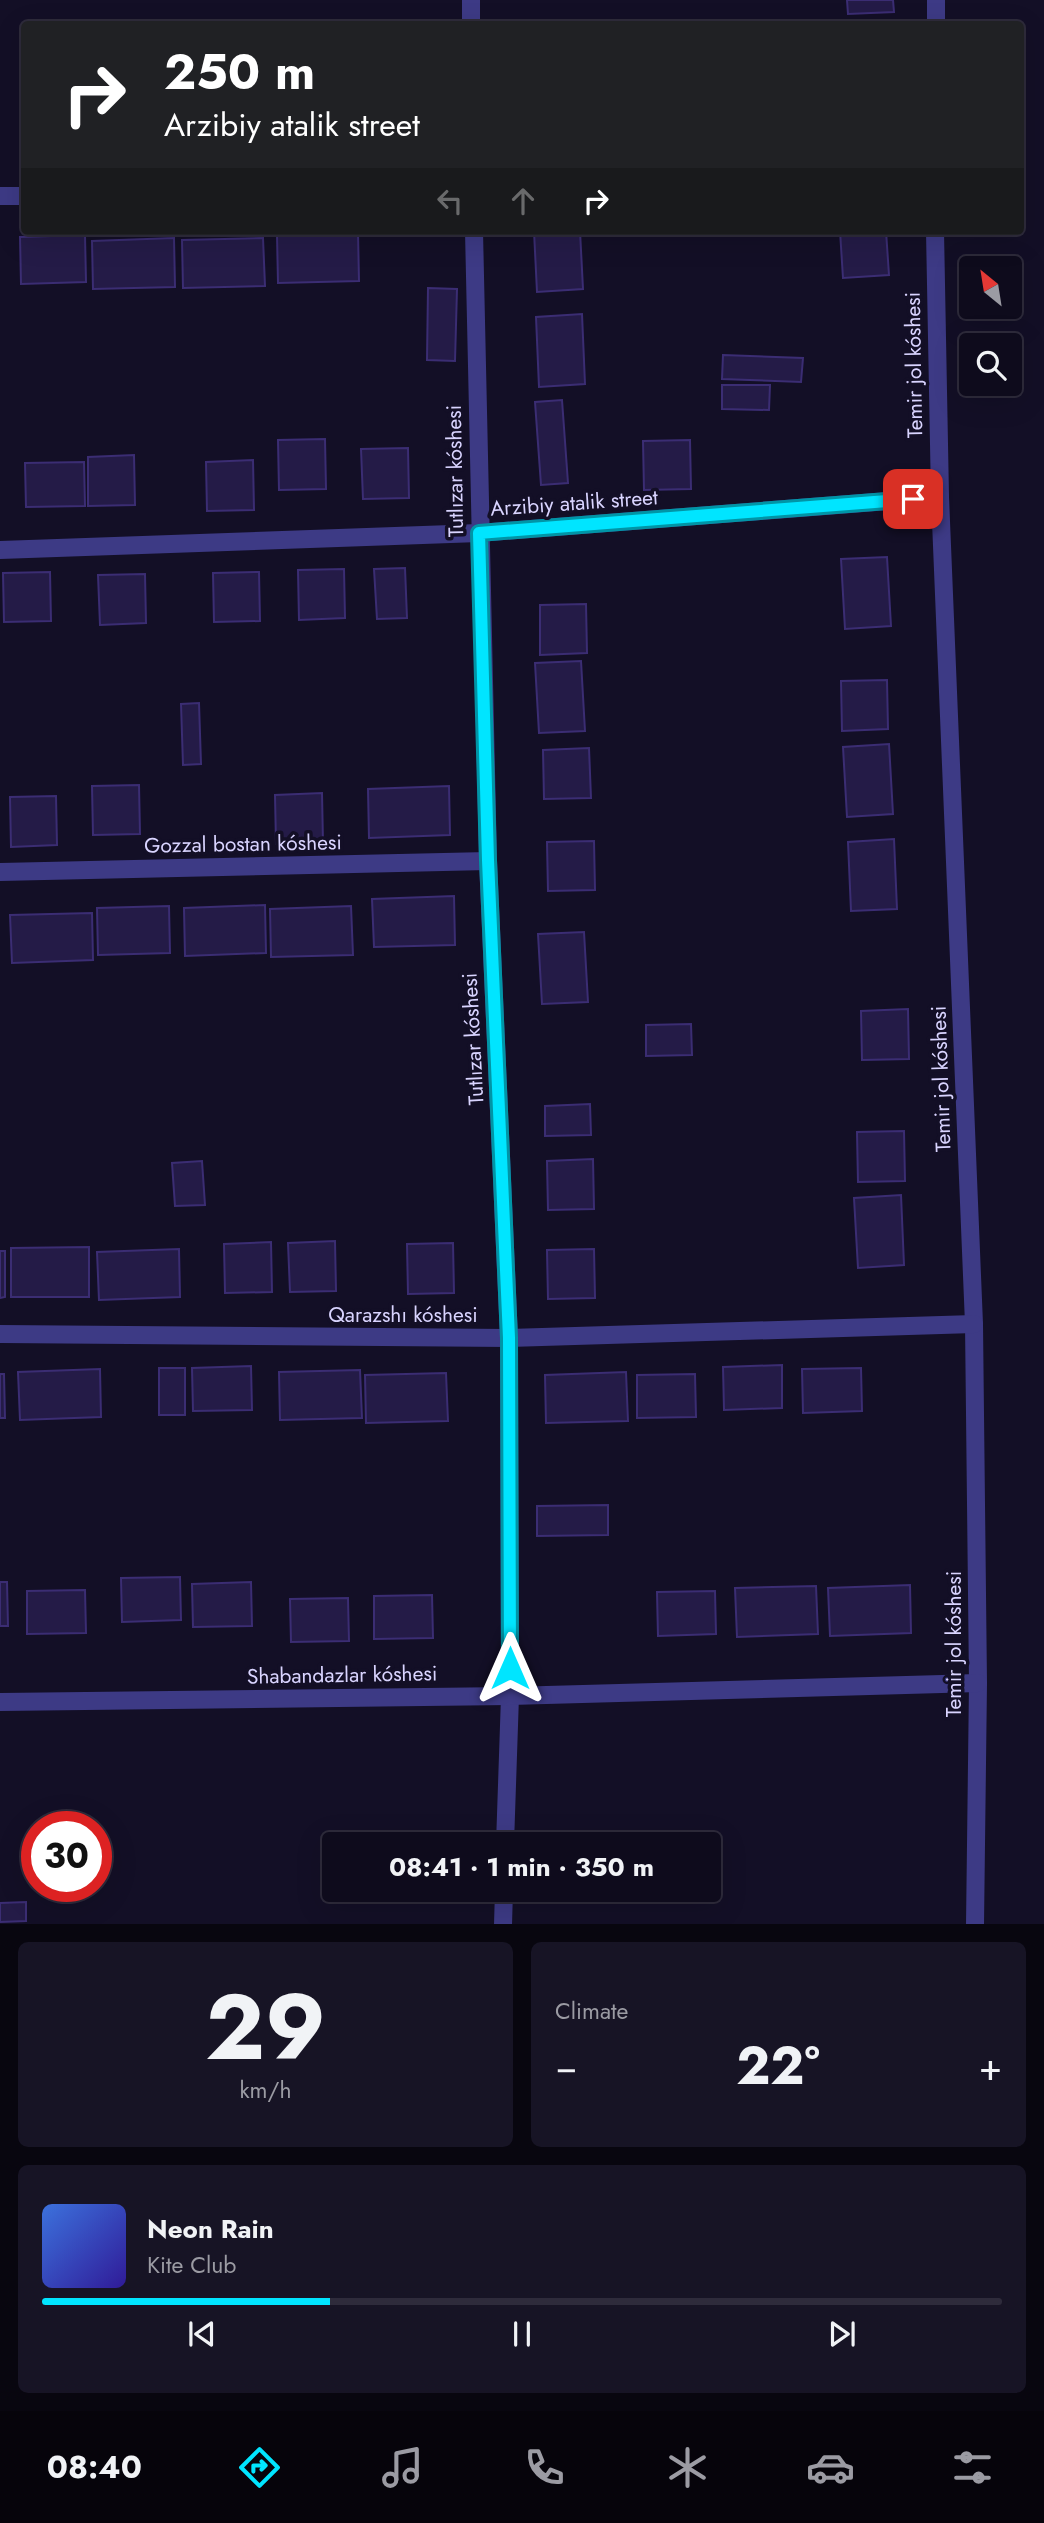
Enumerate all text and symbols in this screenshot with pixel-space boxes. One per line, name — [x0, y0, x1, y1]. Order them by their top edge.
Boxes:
text: 250 m — [164, 37, 315, 107]
icon: right — [49, 49, 140, 140]
text: Arzibiy atalik street — [164, 102, 420, 148]
icon: left — [431, 182, 469, 220]
icon: ahead — [504, 182, 542, 220]
icon: right — [577, 182, 615, 220]
north arrow — [959, 256, 1022, 318]
map controls — [959, 256, 1022, 396]
street label: Temir jol kóshesi — [898, 292, 930, 438]
button: search — [959, 333, 1022, 396]
street label: Tutlızar kóshesi — [439, 405, 471, 537]
pin — [883, 469, 943, 529]
icon: arrive — [894, 480, 932, 518]
street label: Arzibiy atalik street — [489, 482, 659, 524]
street label: Gozzal bostan kóshesi — [144, 827, 342, 861]
street label: Tutlızar kóshesi — [455, 972, 491, 1106]
street label: Temir jol kóshesi — [923, 1005, 959, 1153]
street label: Qarazshı kóshesi — [328, 1300, 478, 1330]
street label: Temir jol kóshesi — [939, 1571, 969, 1717]
position arrow — [473, 1631, 547, 1705]
street label: Shabandazlar kóshesi — [246, 1658, 438, 1692]
speed limit sign: 30 — [21, 1811, 112, 1902]
text: 08:41 · 1 min · 350 m — [389, 1848, 654, 1886]
text: 29 — [205, 1962, 326, 2093]
text: Climate — [555, 1994, 628, 2028]
text: 22° — [736, 2028, 820, 2104]
text: − — [555, 2039, 577, 2094]
text: + — [979, 2039, 1002, 2094]
text: km/h — [240, 2073, 291, 2107]
text: Neon Rain — [147, 2210, 274, 2248]
text: Kite Club — [147, 2248, 236, 2282]
icon: previous — [183, 2315, 221, 2353]
icon: pause — [503, 2315, 541, 2353]
icon: next — [823, 2315, 861, 2353]
icon: directions — [235, 2443, 284, 2492]
icon: music — [378, 2443, 427, 2492]
icon: phone — [520, 2443, 569, 2492]
icon: climate — [663, 2443, 712, 2492]
icon: car — [806, 2443, 855, 2492]
icon: filters — [948, 2443, 997, 2492]
text: 08:40 — [47, 2444, 142, 2490]

